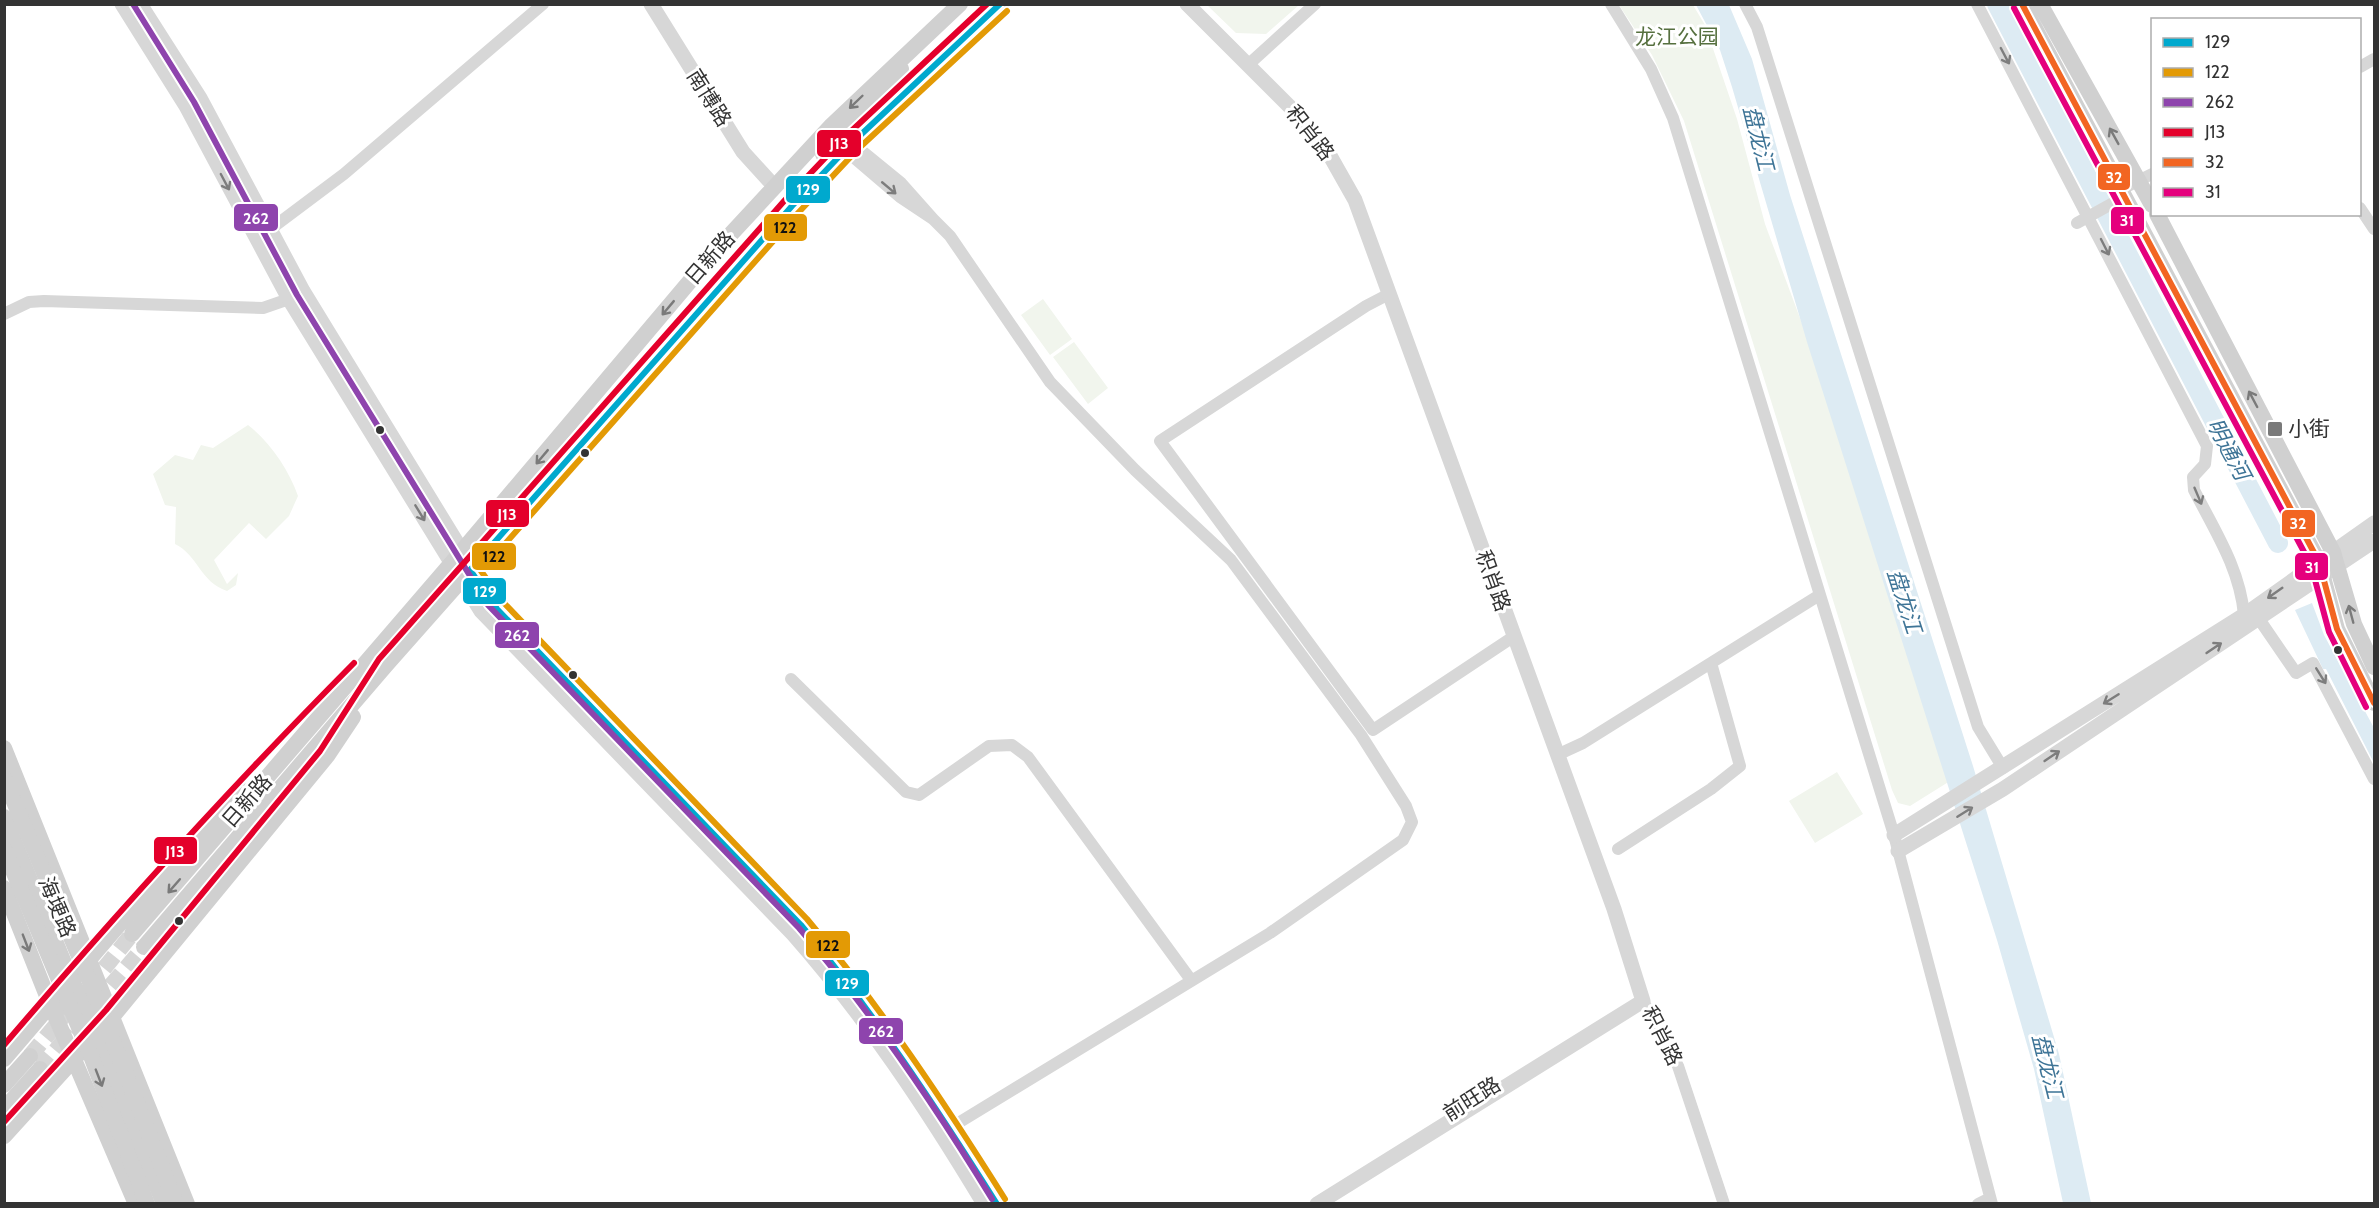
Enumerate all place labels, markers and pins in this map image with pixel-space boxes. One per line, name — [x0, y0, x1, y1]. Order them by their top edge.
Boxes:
place label: 小街 — [2288, 416, 2330, 441]
marker: 小街 — [2266, 420, 2284, 438]
unlabelled marker — [374, 424, 386, 436]
unlabelled marker — [579, 447, 591, 459]
unlabelled marker — [2332, 644, 2344, 656]
unlabelled marker — [567, 669, 579, 681]
unlabelled marker — [173, 915, 185, 927]

